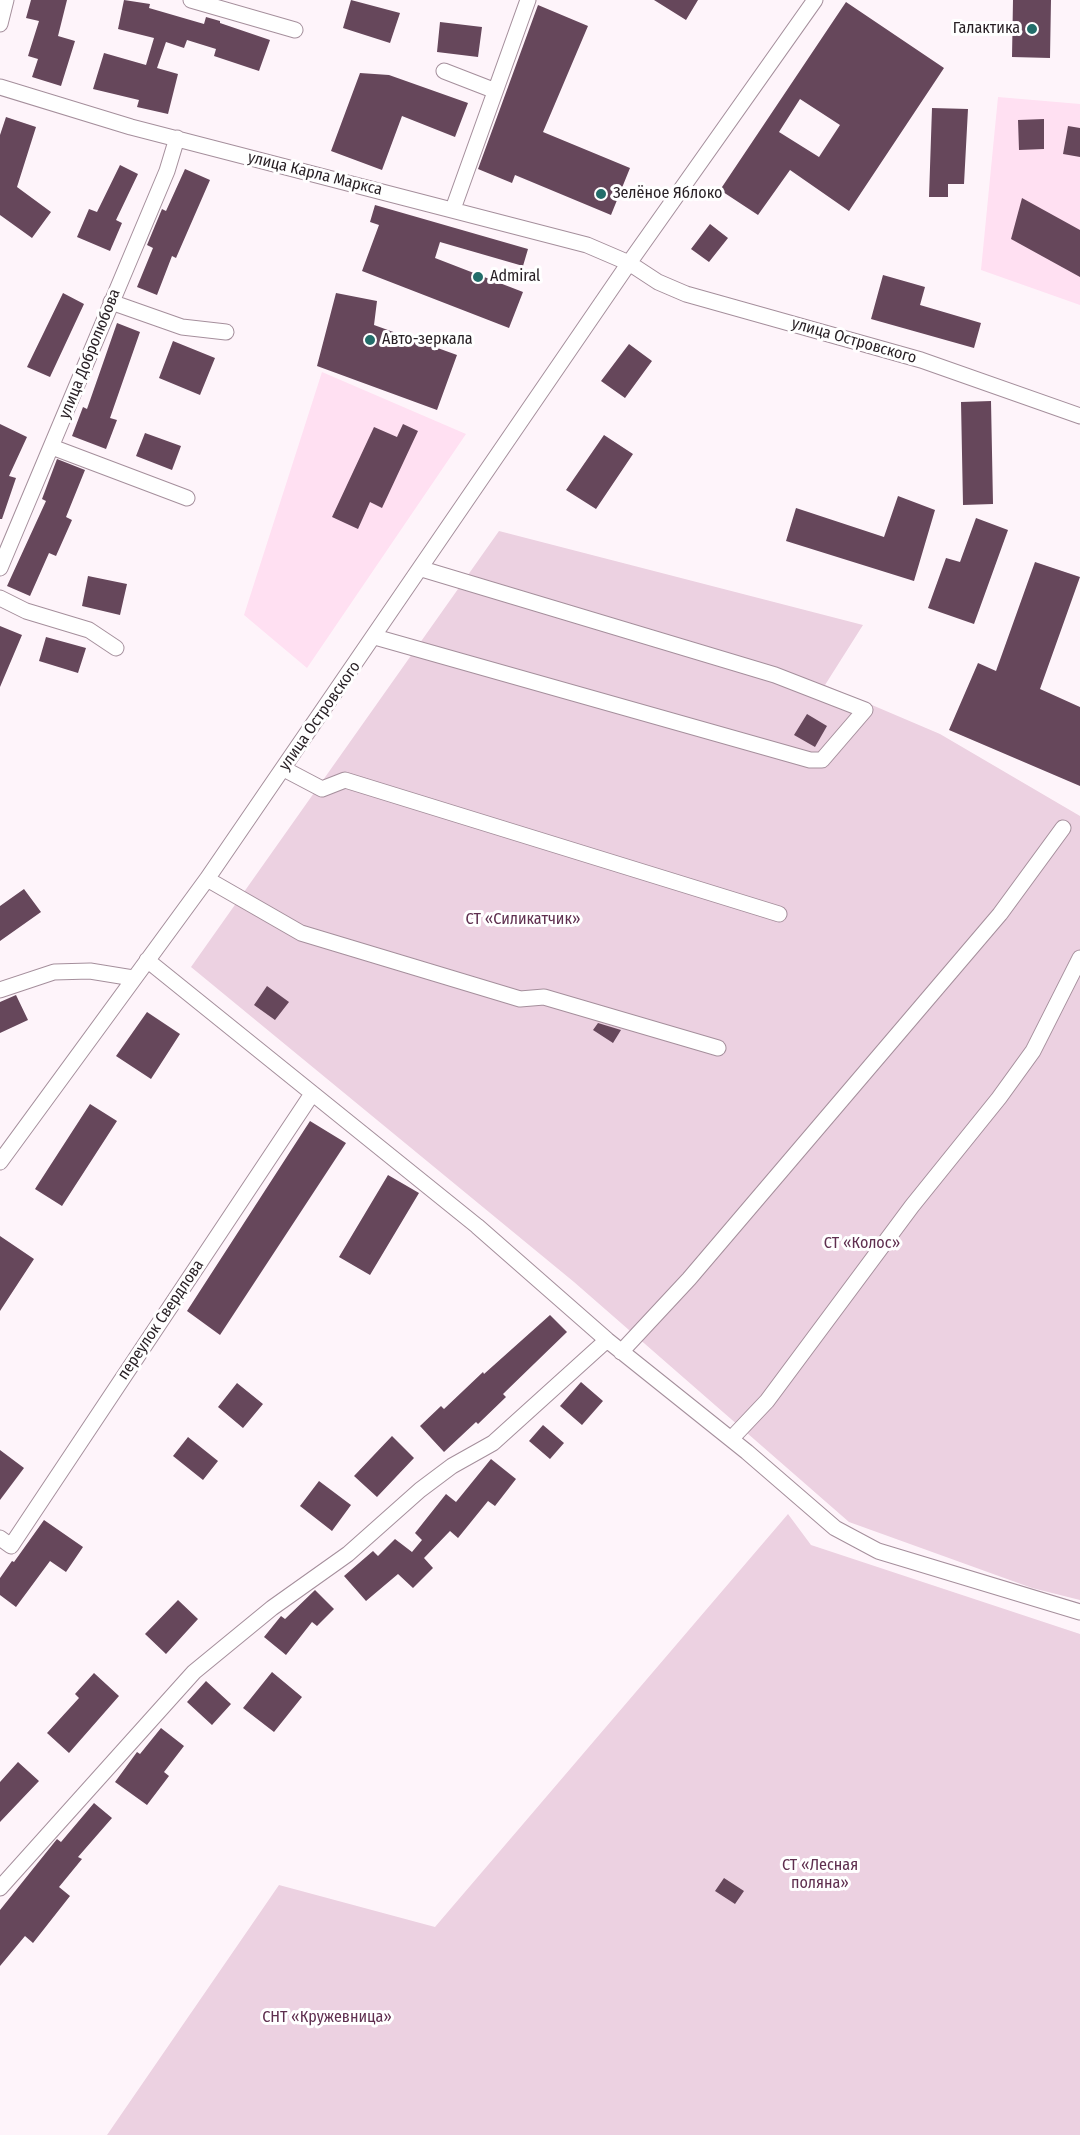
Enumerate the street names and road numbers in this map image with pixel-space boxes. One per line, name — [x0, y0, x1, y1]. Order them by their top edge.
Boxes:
street label: улица Карла Маркса — [246, 148, 384, 200]
street label: улица Добролюбова — [55, 286, 125, 422]
street label: улица Островского — [789, 314, 919, 368]
street label: улица Островского — [275, 658, 365, 774]
street label: переулок Свердлова — [114, 1256, 208, 1384]

